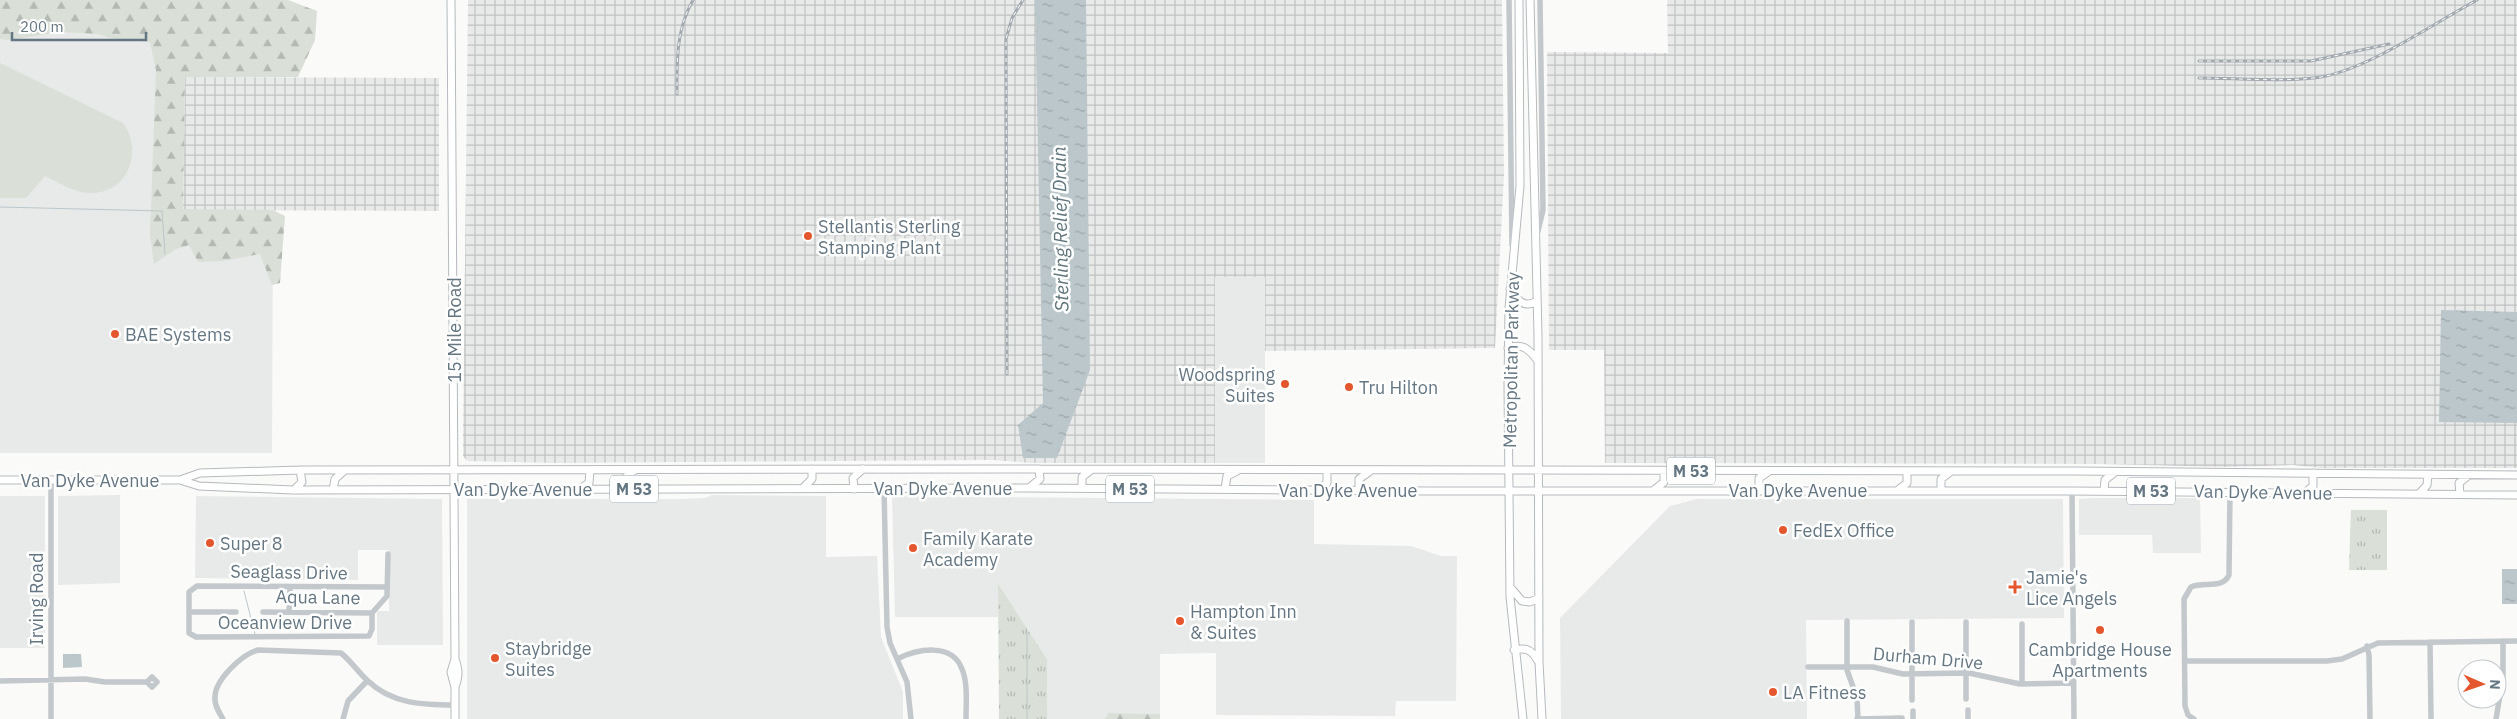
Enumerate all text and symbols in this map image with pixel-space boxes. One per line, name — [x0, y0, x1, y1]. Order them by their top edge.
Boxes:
scale bar — [12, 10, 146, 42]
text: 200 m — [20, 17, 64, 36]
water label: Sterling Relief Drain — [1047, 146, 1073, 312]
place label: Stellantis Sterling Stamping Plant — [818, 215, 961, 259]
marker: Stellantis Sterling Stamping Plant — [802, 230, 814, 242]
street label: Metropolitan Parkway — [1498, 272, 1524, 448]
street label: 15 Mile Road — [443, 277, 466, 383]
place label: BAE Systems — [125, 323, 231, 346]
marker: BAE Systems — [109, 328, 121, 340]
place label: Woodspring Suites — [1179, 363, 1275, 407]
place label: Tru Hilton — [1359, 376, 1438, 399]
marker: Woodspring Suites — [1279, 378, 1291, 390]
marker: Tru Hilton — [1343, 381, 1355, 393]
road number: M 53 — [1667, 458, 1715, 484]
street label: Van Dyke Avenue — [21, 469, 160, 492]
road number: M 53 — [610, 476, 658, 502]
road number: M 53 — [1106, 476, 1154, 502]
street label: Van Dyke Avenue — [874, 477, 1013, 500]
street label: Van Dyke Avenue — [454, 478, 593, 501]
road number: M 53 — [2127, 478, 2175, 504]
street label: Van Dyke Avenue — [1279, 479, 1418, 502]
street label: Van Dyke Avenue — [1729, 479, 1868, 502]
street label: Van Dyke Avenue — [2193, 479, 2333, 505]
place label: FedEx Office — [1793, 519, 1895, 542]
marker: FedEx Office — [1777, 524, 1789, 536]
place label: Family Karate Academy — [923, 527, 1033, 571]
place label: Super 8 — [220, 532, 283, 555]
marker: Super 8 — [204, 537, 216, 549]
marker: Family Karate Academy — [907, 542, 919, 554]
street label: Irving Road — [25, 553, 48, 645]
street label: Seaglass Drive — [230, 559, 348, 585]
place label: Jamie's Lice Angels — [2026, 566, 2117, 610]
marker: Jamie's Lice Angels — [2008, 580, 2022, 594]
street label: Aqua Lane — [275, 585, 361, 609]
place label: Hampton Inn & Suites — [1190, 600, 1297, 644]
street label: Oceanview Drive — [218, 611, 352, 634]
marker: Hampton Inn & Suites — [1174, 615, 1186, 627]
marker: Cambridge House Apartments — [2094, 624, 2106, 636]
place label: Staybridge Suites — [505, 637, 592, 681]
place label: Cambridge House Apartments — [2028, 638, 2172, 682]
street label: Durham Drive — [1872, 642, 1984, 674]
marker: Staybridge Suites — [489, 652, 501, 664]
north arrow — [2457, 659, 2507, 709]
text: N — [2486, 679, 2504, 690]
place label: LA Fitness — [1783, 681, 1867, 704]
marker: LA Fitness — [1767, 686, 1779, 698]

